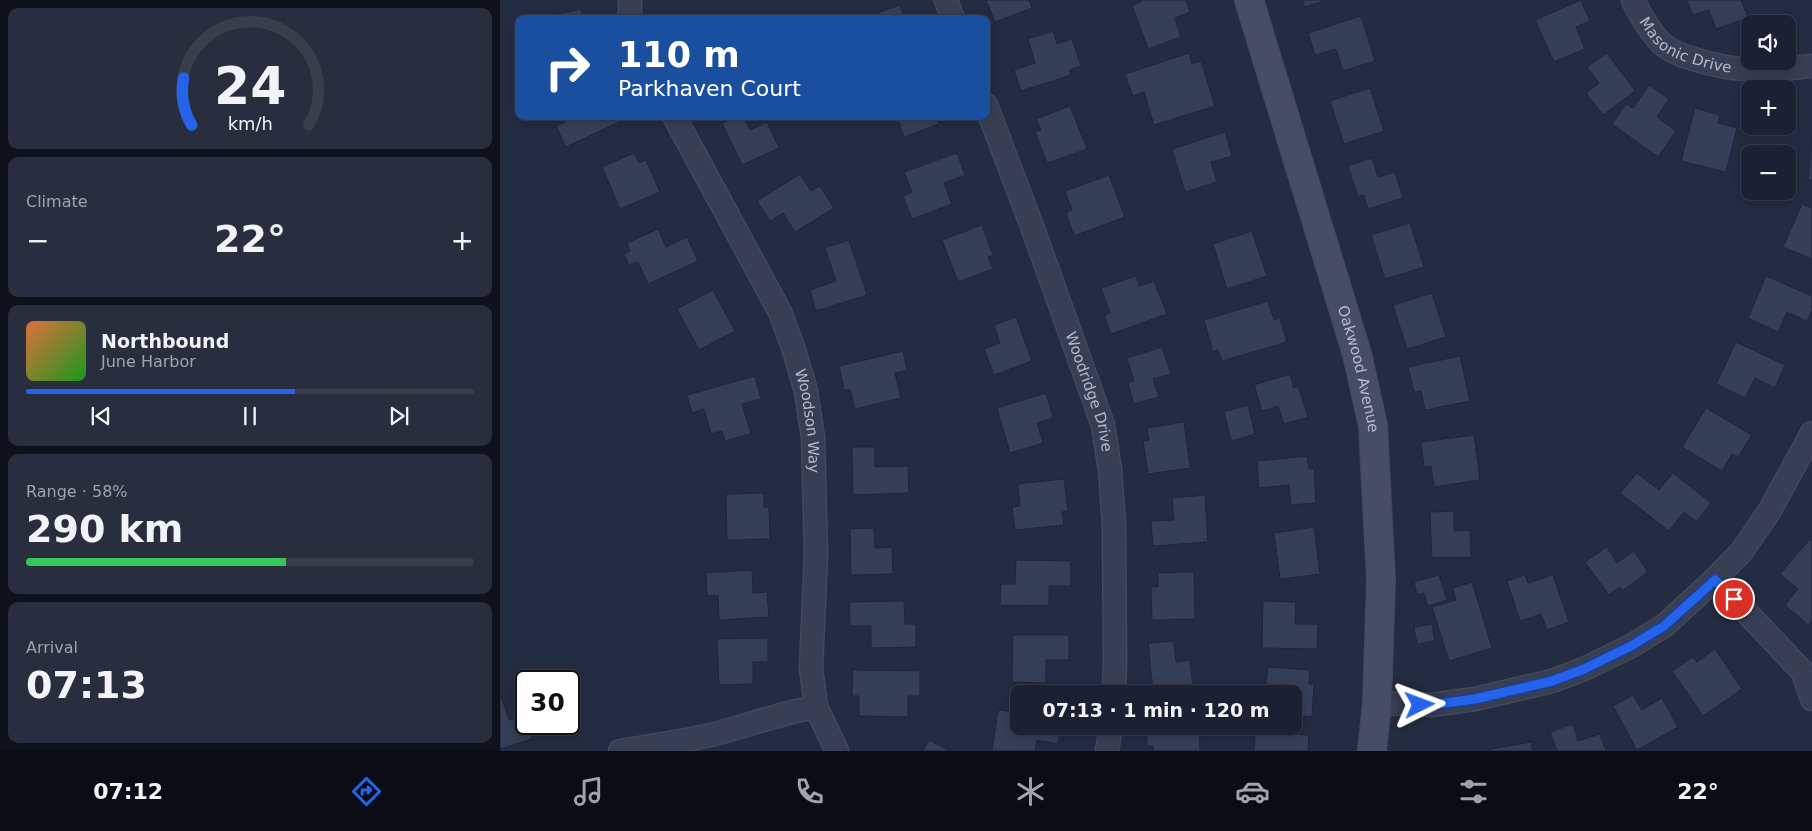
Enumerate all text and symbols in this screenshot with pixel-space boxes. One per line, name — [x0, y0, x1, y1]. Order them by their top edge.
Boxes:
street label: Masonic Drive — [1635, 14, 1733, 77]
map controls — [1741, 15, 1796, 200]
button: sound — [1741, 15, 1796, 70]
icon: right — [535, 35, 600, 100]
text: 110 m — [618, 35, 740, 75]
text: 24 — [214, 56, 286, 116]
text: Parkhaven Court — [618, 76, 801, 101]
button: + — [1741, 80, 1796, 135]
text: km/h — [227, 113, 273, 134]
button: − — [1741, 145, 1796, 200]
text: Climate — [26, 192, 88, 211]
text: 22° — [214, 217, 286, 261]
text: − — [26, 224, 49, 257]
text: + — [451, 224, 474, 257]
street label: Oakwood Avenue — [1334, 303, 1382, 433]
street label: Woodridge Drive — [1061, 329, 1116, 453]
text: Northbound — [101, 330, 229, 352]
text: June Harbor — [101, 352, 196, 371]
street label: Woodson Way — [791, 367, 823, 473]
icon: previous — [87, 402, 115, 430]
icon: pause — [236, 402, 264, 430]
icon: next — [385, 402, 413, 430]
text: Range · 58% — [26, 482, 128, 501]
text: 290 km — [26, 507, 183, 551]
pin — [1713, 578, 1755, 620]
icon: arrive — [1720, 585, 1748, 613]
text: Arrival — [26, 638, 78, 657]
text: 07:13 — [26, 663, 147, 707]
speed limit sign: 30 — [515, 670, 580, 735]
position arrow — [1393, 678, 1445, 730]
text: 07:13 · 1 min · 120 m — [1042, 699, 1270, 721]
icon: directions — [349, 774, 384, 809]
icon: music — [571, 774, 606, 809]
icon: phone — [792, 774, 827, 809]
icon: climate — [1013, 774, 1048, 809]
icon: car — [1235, 774, 1270, 809]
icon: filters — [1456, 774, 1491, 809]
text: 07:12 — [93, 779, 163, 804]
text: 22° — [1677, 779, 1719, 804]

